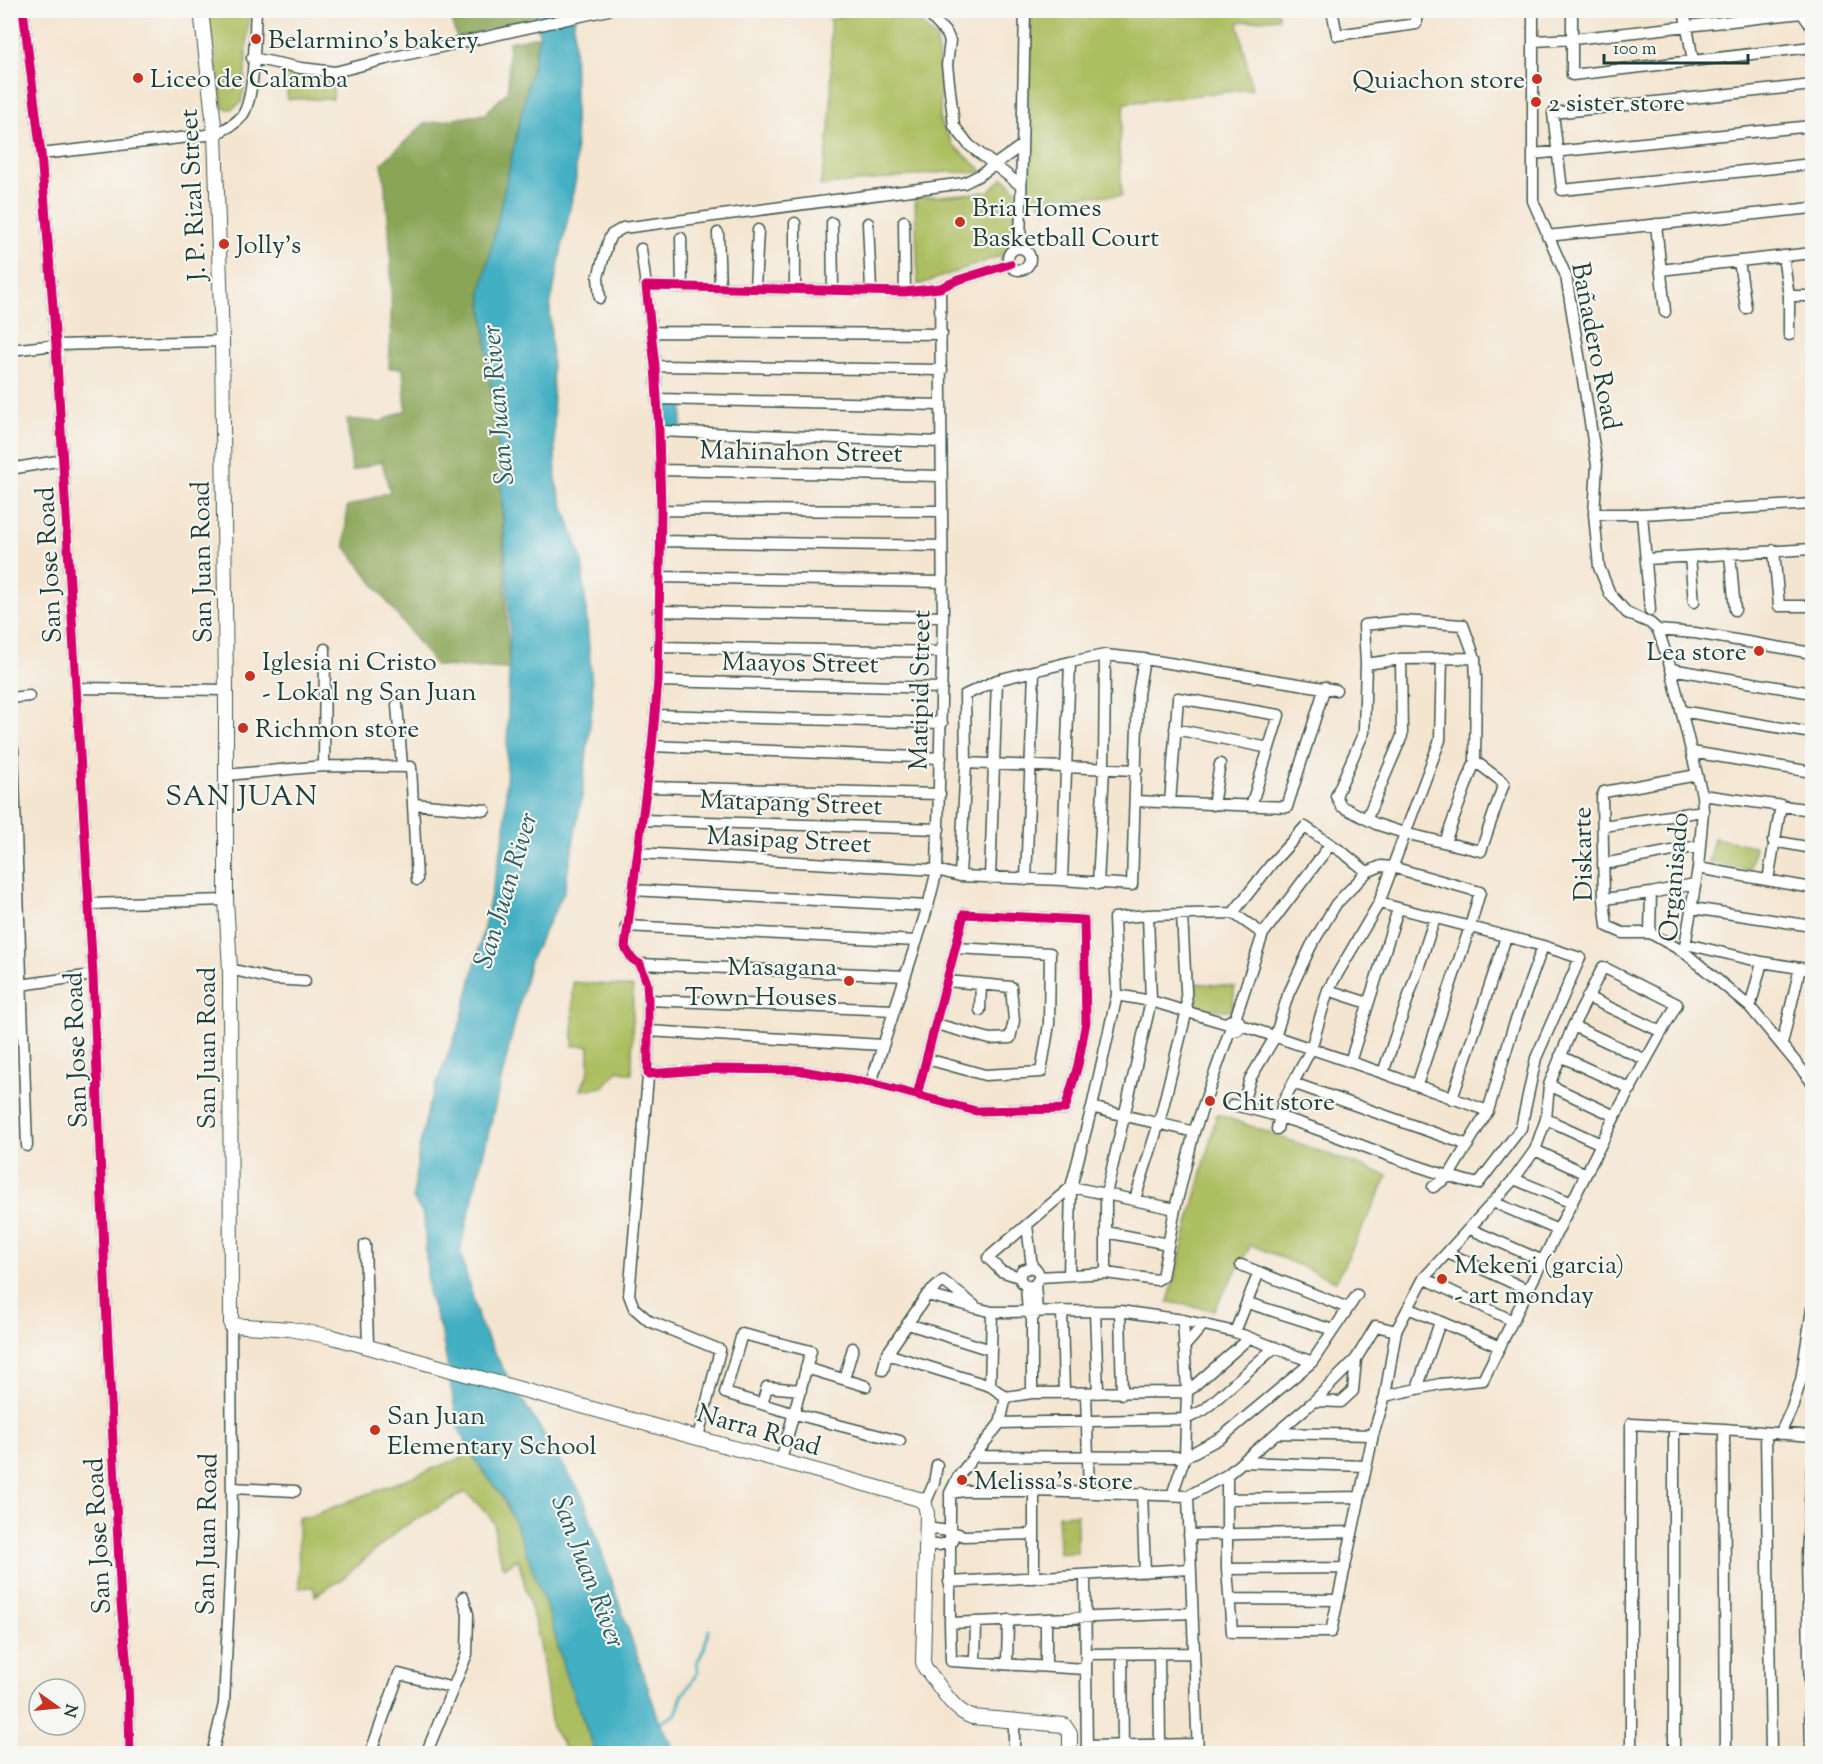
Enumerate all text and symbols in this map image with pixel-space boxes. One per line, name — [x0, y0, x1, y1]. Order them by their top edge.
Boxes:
place label: Belarmino's bakery — [268, 23, 479, 60]
scale bar — [1604, 27, 1748, 65]
marker: Belarmino's bakery — [249, 32, 263, 46]
text: 100 m — [1613, 37, 1657, 63]
place label: Liceo de Calamba — [150, 62, 348, 99]
place label: Quiachon store — [1352, 63, 1525, 100]
marker: Liceo de Calamba — [131, 71, 145, 85]
marker: Quiachon store — [1530, 72, 1544, 86]
place label: 2 sister store — [1548, 86, 1685, 123]
marker: 2 sister store — [1529, 95, 1543, 109]
street label: J. P. Rizal Street — [172, 108, 218, 284]
place label: Bria Homes Basketball Court — [972, 191, 1159, 258]
marker: Bria Homes Basketball Court — [953, 215, 967, 229]
place label: Jolly's — [234, 228, 301, 265]
marker: Jolly's — [217, 237, 231, 251]
street label: Bañadero Road — [1560, 260, 1629, 434]
water label: San Juan River — [473, 323, 526, 487]
street label: Mahinahon Street — [699, 433, 903, 474]
street label: San Juan Road — [184, 480, 223, 643]
street label: San Jose Road — [28, 485, 73, 644]
street label: Matipid Street — [902, 609, 941, 771]
place label: Lea store — [1646, 635, 1747, 672]
marker: Lea store — [1752, 644, 1766, 658]
place label: Iglesia ni Cristo - Lokal ng San Juan — [262, 645, 477, 712]
street label: Maayos Street — [721, 645, 879, 684]
marker: Iglesia ni Cristo - Lokal ng San Juan — [243, 669, 257, 683]
place label: Richmon store — [255, 712, 419, 749]
marker: Richmon store — [236, 721, 250, 735]
district label: SAN JUAN — [165, 778, 319, 818]
street label: Matapang Street — [699, 783, 883, 826]
street label: Diskarte — [1565, 806, 1604, 902]
water label: San Juan River — [465, 808, 550, 973]
street label: Organisado — [1651, 811, 1700, 944]
street label: Masipag Street — [706, 819, 872, 864]
place label: Masagana Town Houses — [685, 950, 837, 1017]
street label: San Juan Road — [190, 967, 227, 1129]
street label: San Jose Road — [56, 971, 99, 1129]
marker: Masagana Town Houses — [842, 974, 856, 988]
place label: Chit store — [1222, 1085, 1335, 1122]
marker: Chit store — [1203, 1094, 1217, 1108]
place label: Mekeni (garcia) - art monday — [1454, 1248, 1624, 1315]
marker: Mekeni (garcia) - art monday — [1435, 1272, 1449, 1286]
street label: Narra Road — [692, 1396, 825, 1467]
place label: San Juan Elementary School — [387, 1399, 597, 1466]
marker: San Juan Elementary School — [368, 1423, 382, 1437]
street label: San Juan Road — [189, 1452, 228, 1615]
street label: San Jose Road — [77, 1456, 122, 1615]
place label: Melissa's store — [974, 1464, 1133, 1501]
marker: Melissa's store — [955, 1473, 969, 1487]
water label: San Juan River — [540, 1490, 634, 1654]
north arrow — [27, 1677, 87, 1737]
text: N — [56, 1701, 82, 1720]

